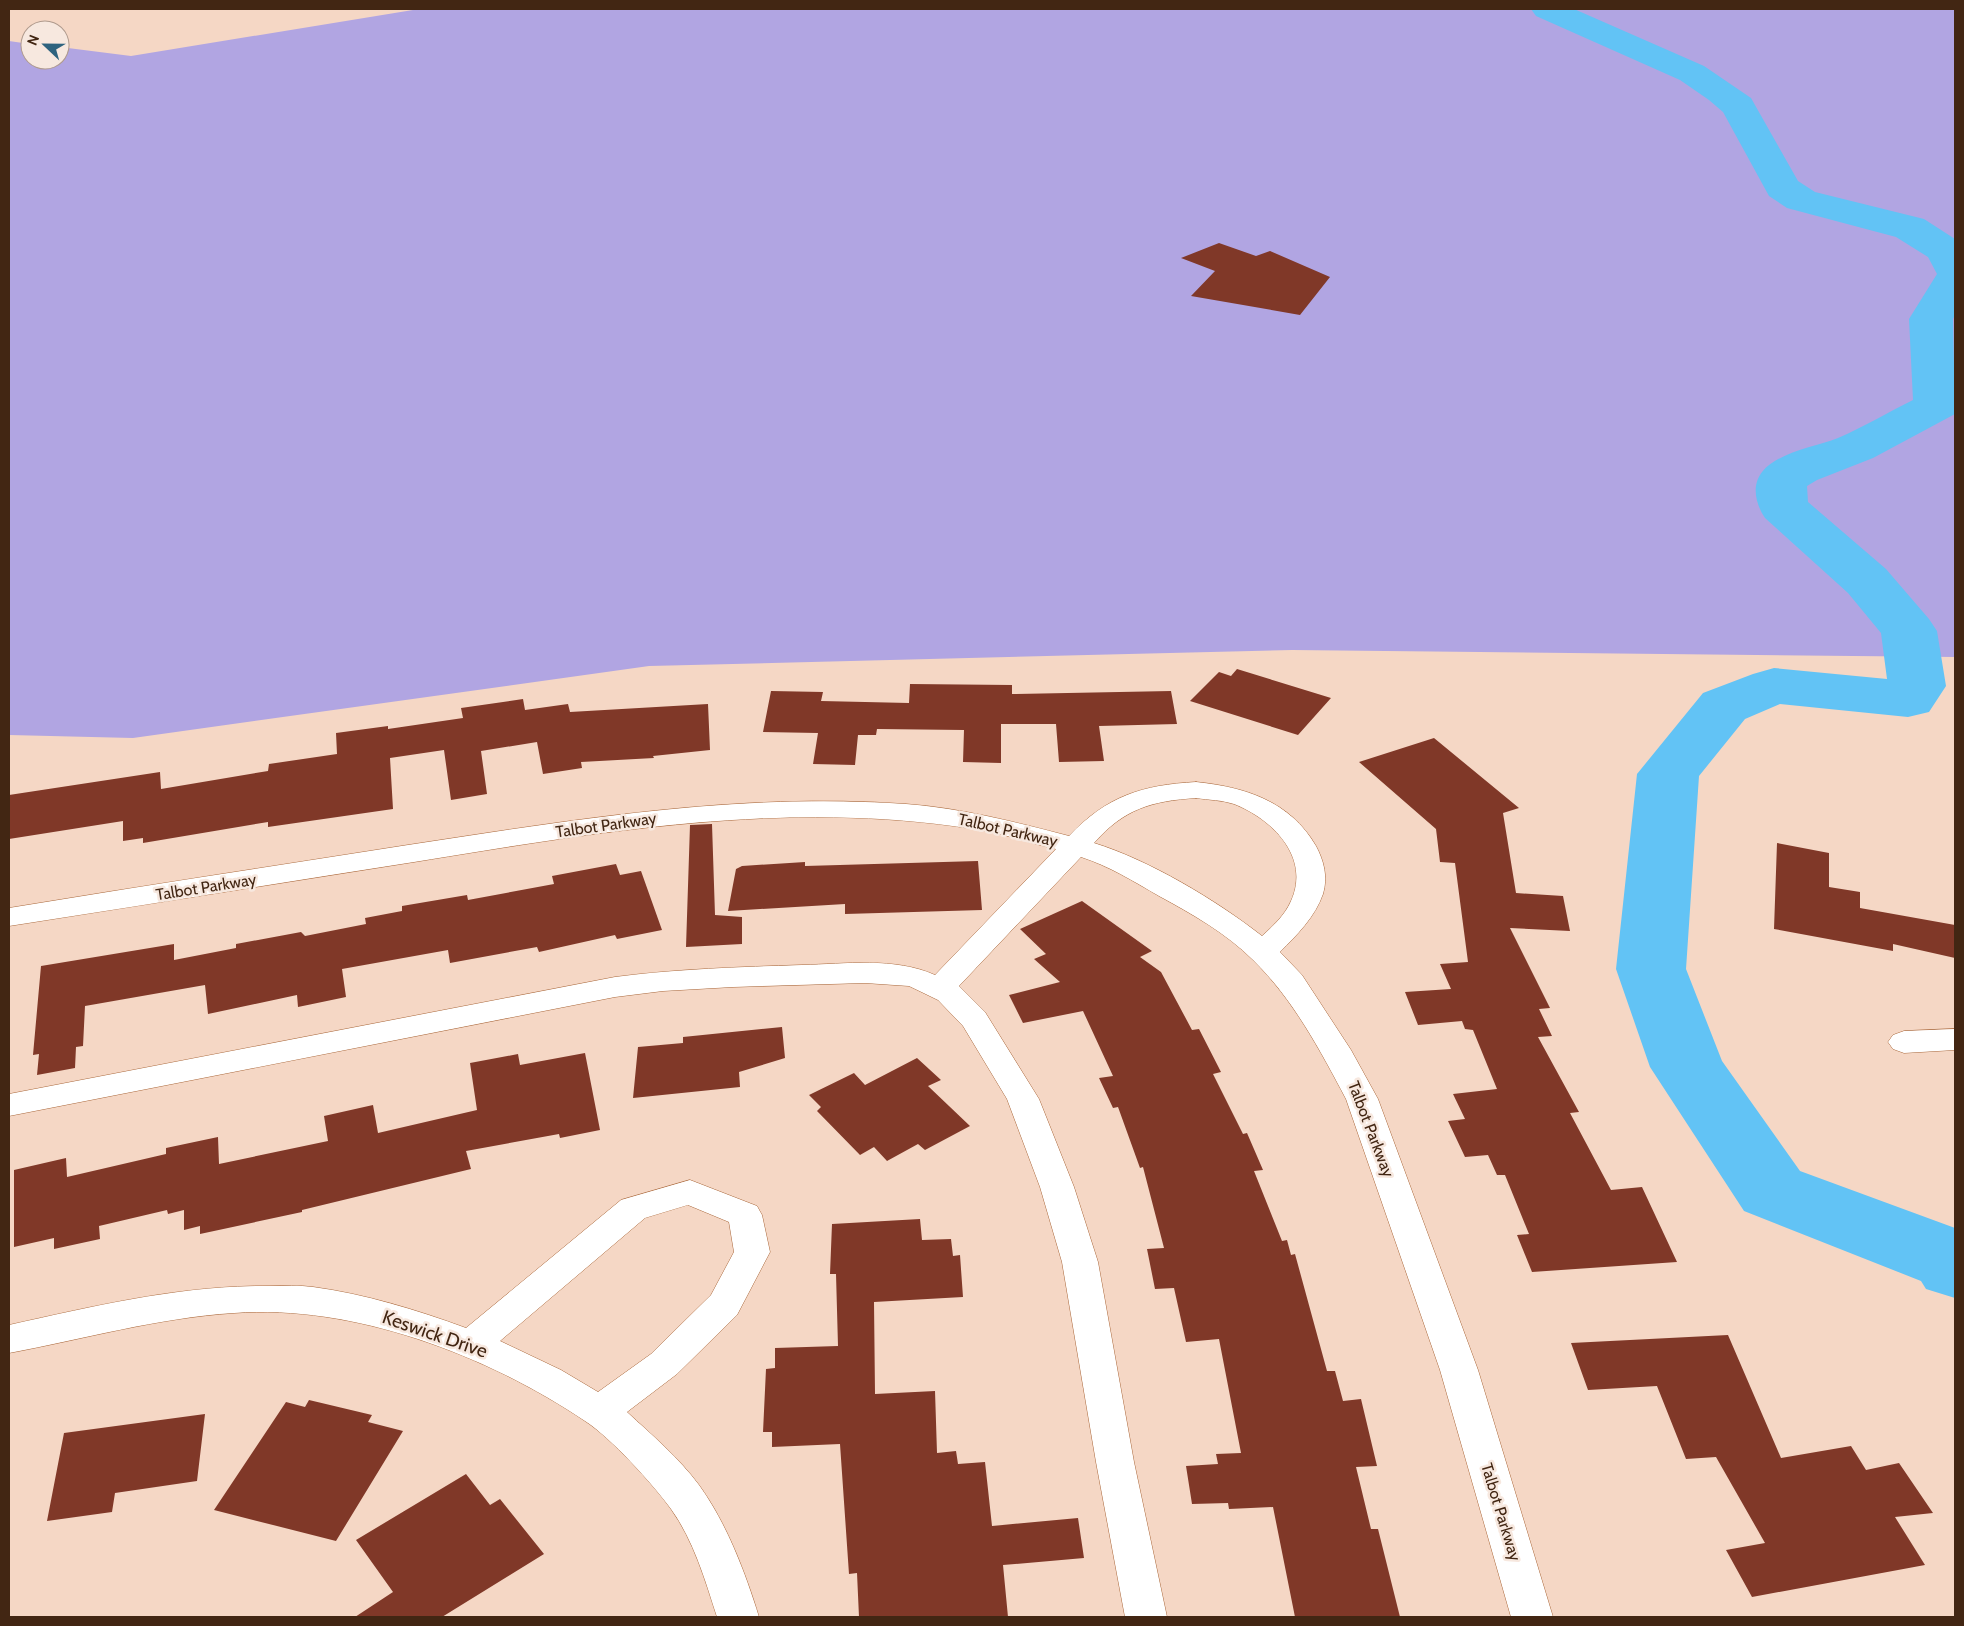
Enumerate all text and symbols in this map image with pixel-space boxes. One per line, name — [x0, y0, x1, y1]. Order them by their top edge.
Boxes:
north arrow — [20, 20, 70, 70]
text: N — [23, 32, 43, 48]
street label: Talbot Parkway — [554, 809, 658, 841]
street label: Talbot Parkway — [956, 809, 1060, 851]
street label: Talbot Parkway — [154, 870, 258, 904]
street label: Talbot Parkway — [1344, 1078, 1398, 1180]
street label: Keswick Drive — [379, 1305, 491, 1363]
street label: Talbot Parkway — [1477, 1461, 1525, 1563]

